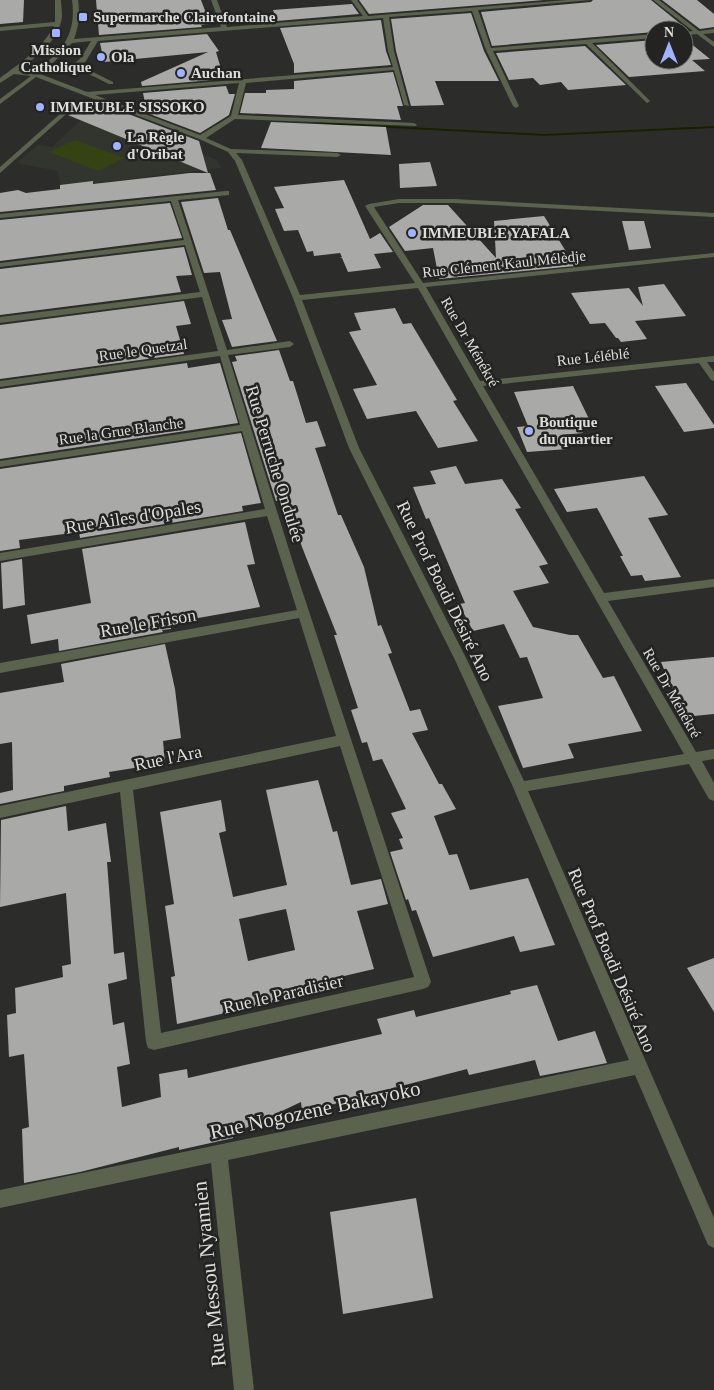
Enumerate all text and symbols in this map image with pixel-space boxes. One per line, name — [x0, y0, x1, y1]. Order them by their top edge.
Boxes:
place label: Supermarche Clairefontaine — [93, 9, 276, 25]
marker: Supermarche Clairefontaine — [77, 11, 89, 23]
north arrow — [644, 20, 694, 70]
text: N — [664, 25, 674, 40]
marker: Mission Catholique — [50, 27, 62, 39]
place label: Mission Catholique — [21, 42, 92, 75]
place label: Ola — [111, 49, 135, 65]
marker: Ola — [95, 51, 107, 63]
place label: Auchan — [191, 65, 242, 81]
marker: Auchan — [175, 67, 187, 79]
place label: IMMEUBLE SISSOKO — [50, 99, 205, 115]
marker: IMMEUBLE SISSOKO — [34, 101, 46, 113]
place label: La Règle d'Oribat — [127, 129, 184, 162]
marker: La Règle d'Oribat — [111, 140, 123, 152]
place label: IMMEUBLE YAFALA — [422, 225, 570, 241]
marker: IMMEUBLE YAFALA — [406, 227, 418, 239]
street label: Rue Clément Kaul Mélèdje — [421, 247, 587, 281]
street label: Rue Dr Ménékré — [438, 294, 502, 390]
street label: Rue le Quetzal — [98, 336, 188, 364]
street label: Rue Léléblé — [556, 345, 630, 369]
street label: Rue Perruche Ondulée — [242, 383, 308, 545]
street label: Rue la Grue Blanche — [58, 414, 185, 448]
place label: Boutique du quartier — [539, 414, 613, 447]
marker: Boutique du quartier — [523, 425, 535, 437]
street label: Rue Ailes d'Opales — [64, 496, 202, 538]
street label: Rue Prof Boadi Désiré Ano — [393, 498, 497, 684]
street label: Rue le Frison — [99, 605, 197, 641]
street label: Rue Dr Ménékré — [640, 645, 704, 741]
street label: Rue l'Ara — [132, 741, 204, 775]
street label: Rue Prof Boadi Désiré Ano — [564, 865, 660, 1055]
street label: Rue le Paradisier — [221, 970, 345, 1018]
street label: Rue Nogozene Bakayoko — [208, 1076, 422, 1144]
street label: Rue Messou Nyamien — [187, 1179, 231, 1368]

